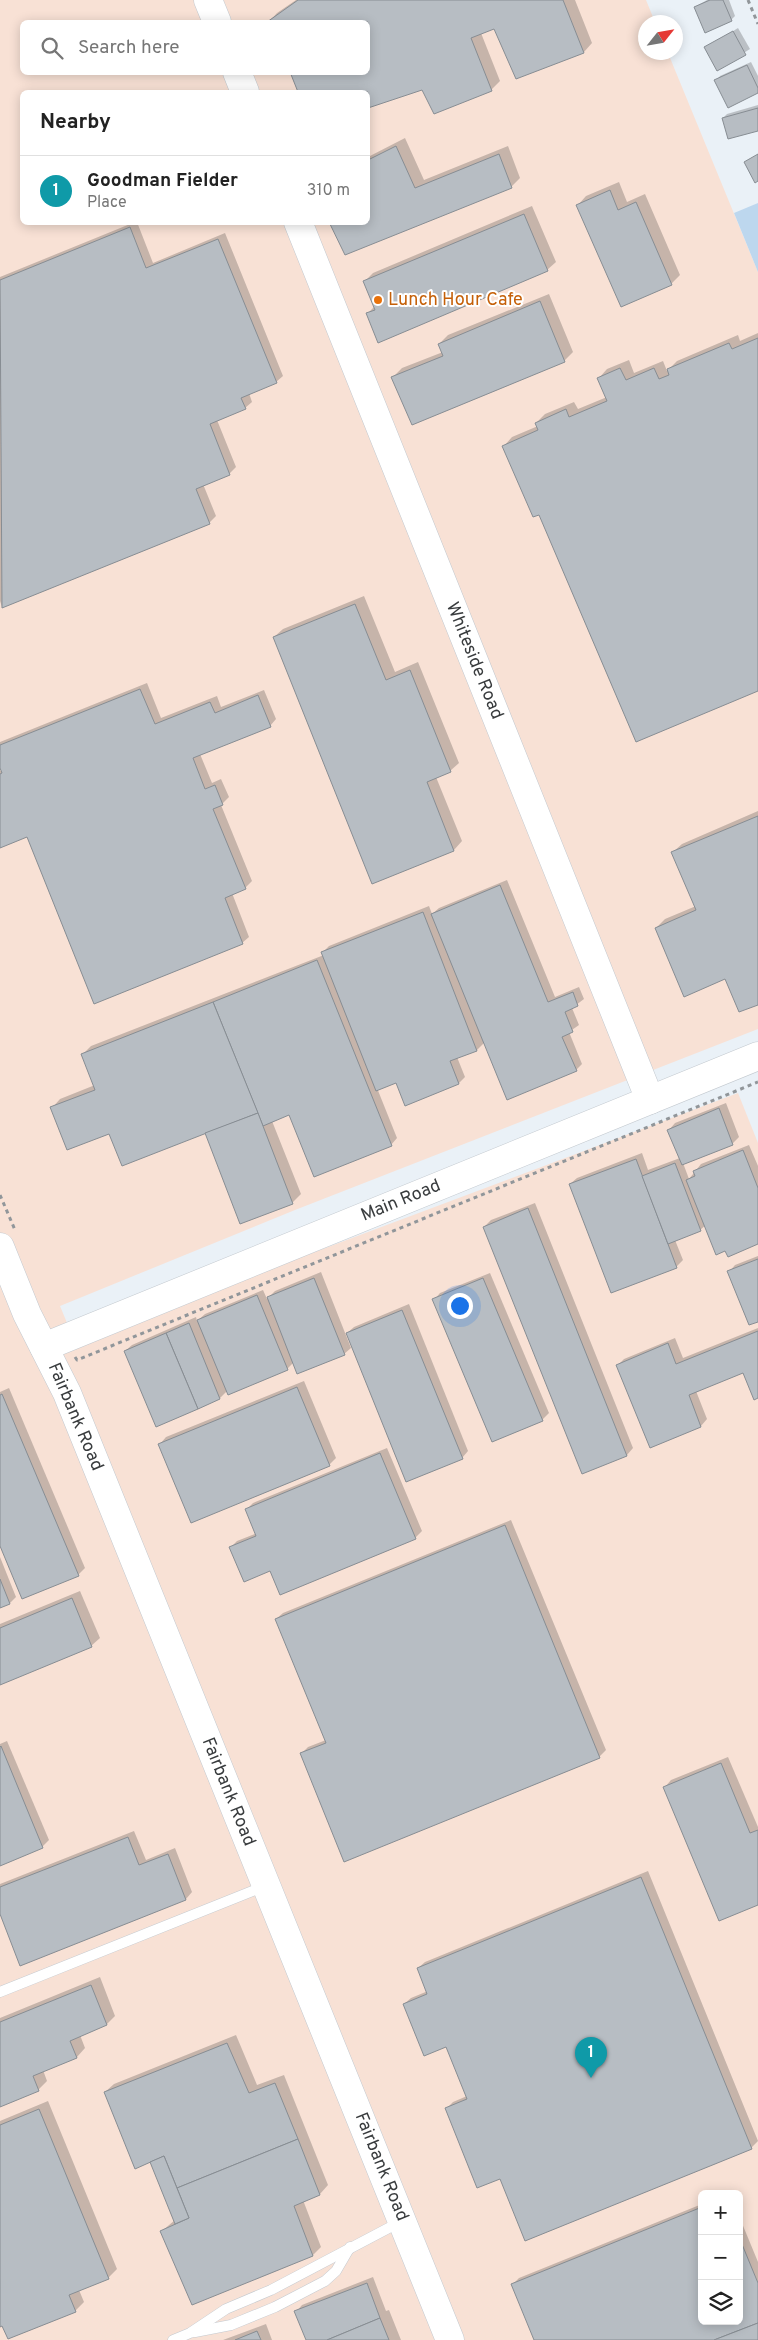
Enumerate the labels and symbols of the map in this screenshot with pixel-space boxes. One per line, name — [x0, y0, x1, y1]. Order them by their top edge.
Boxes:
north arrow — [638, 15, 683, 60]
place label: Lunch Hour Cafe — [388, 289, 523, 312]
marker: Lunch Hour Cafe — [372, 294, 384, 306]
street label: Whiteside Road — [440, 599, 508, 723]
street label: Main Road — [358, 1175, 444, 1227]
your location — [447, 1293, 473, 1319]
street label: Fairbank Road — [42, 1359, 108, 1475]
street label: Fairbank Road — [196, 1734, 260, 1850]
pin: 1 — [575, 2037, 607, 2078]
street label: Fairbank Road — [349, 2109, 413, 2225]

